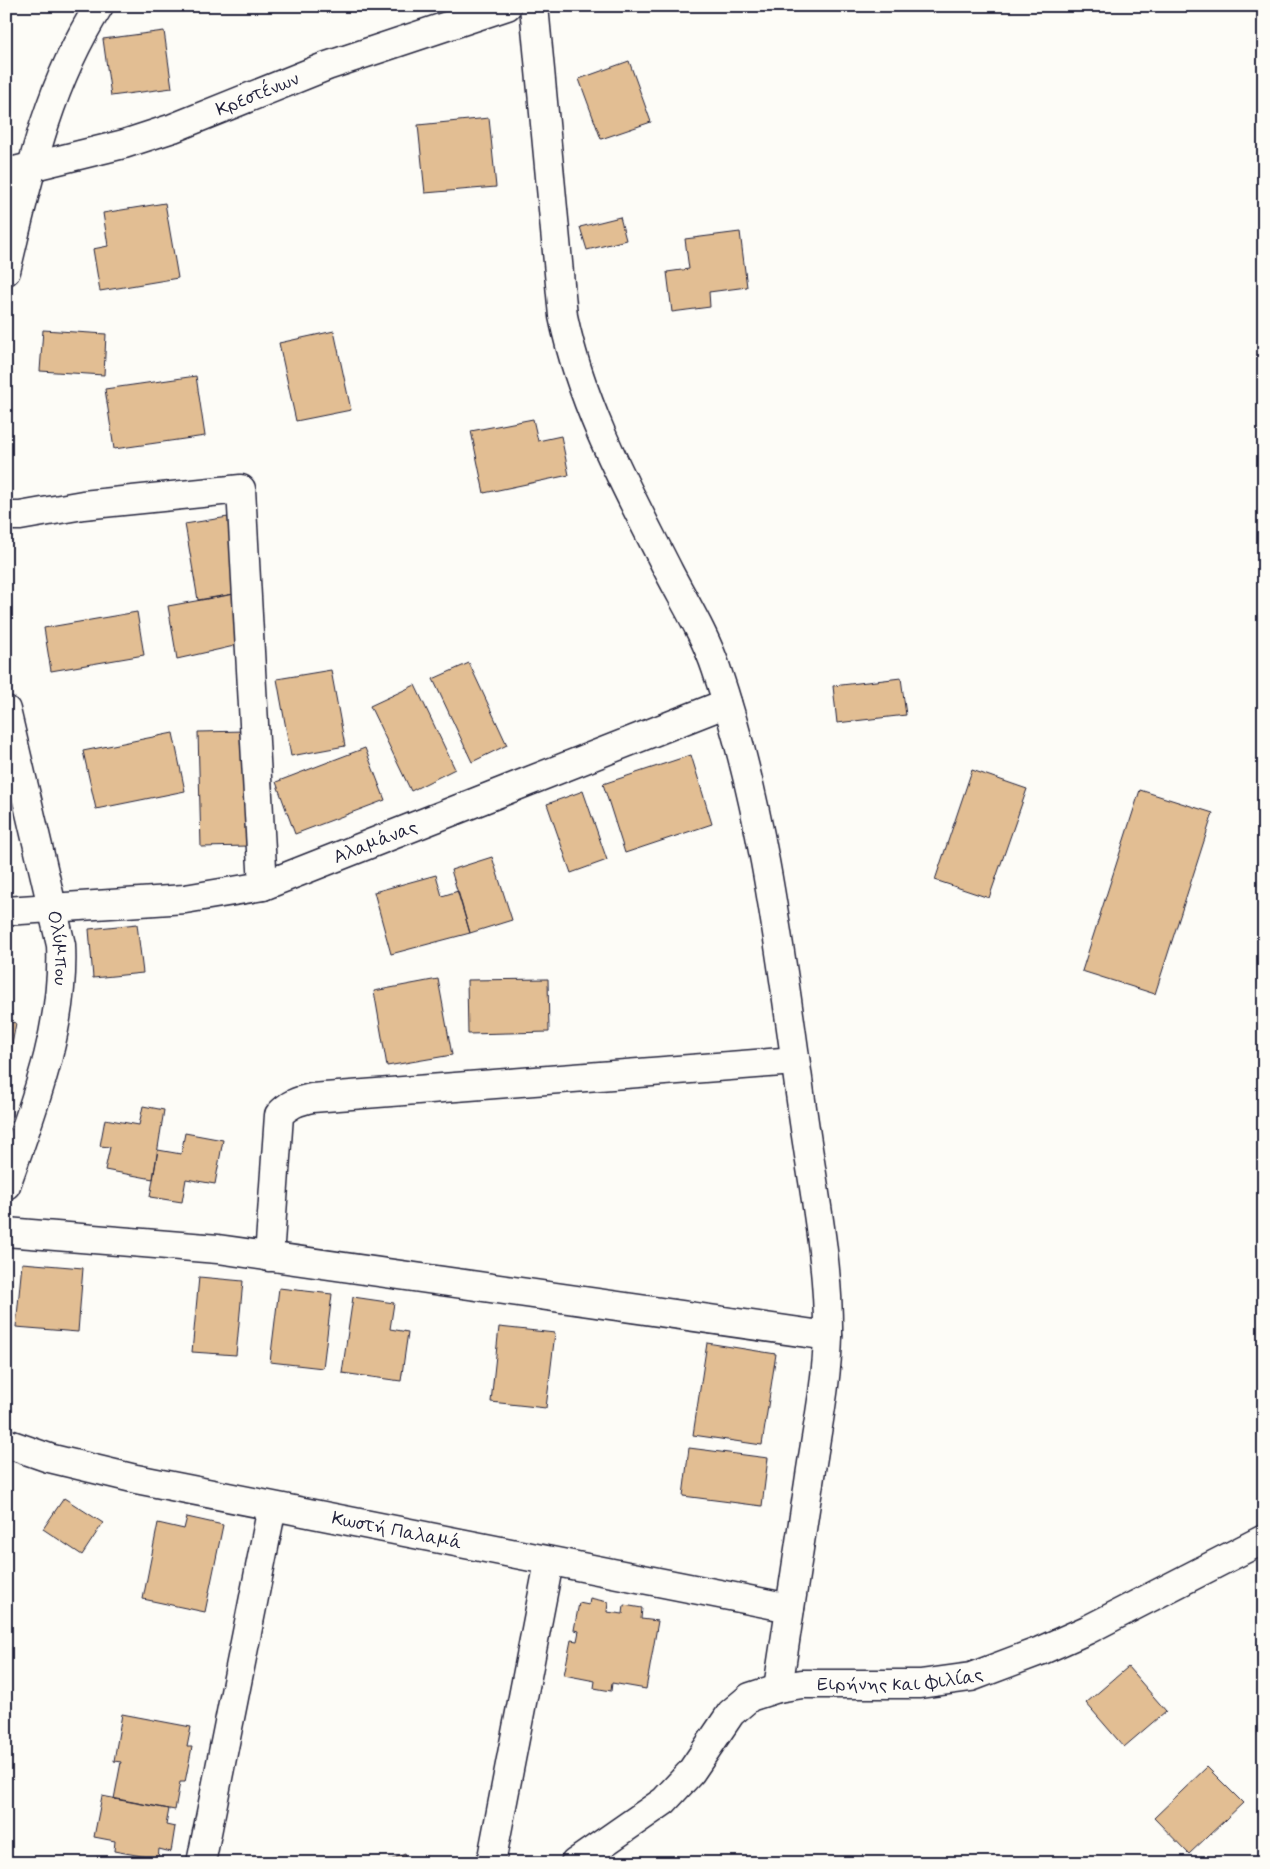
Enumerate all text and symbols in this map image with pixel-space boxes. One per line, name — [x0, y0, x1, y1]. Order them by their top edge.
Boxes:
street label: Κρεστένων — [212, 66, 303, 122]
street label: Αλαμάνας — [329, 814, 421, 870]
street label: Ολύμπου — [41, 908, 74, 986]
street label: Κωστή Παλαμά — [330, 1505, 464, 1556]
street label: Ειρήνης και Φιλίας — [817, 1661, 986, 1697]

